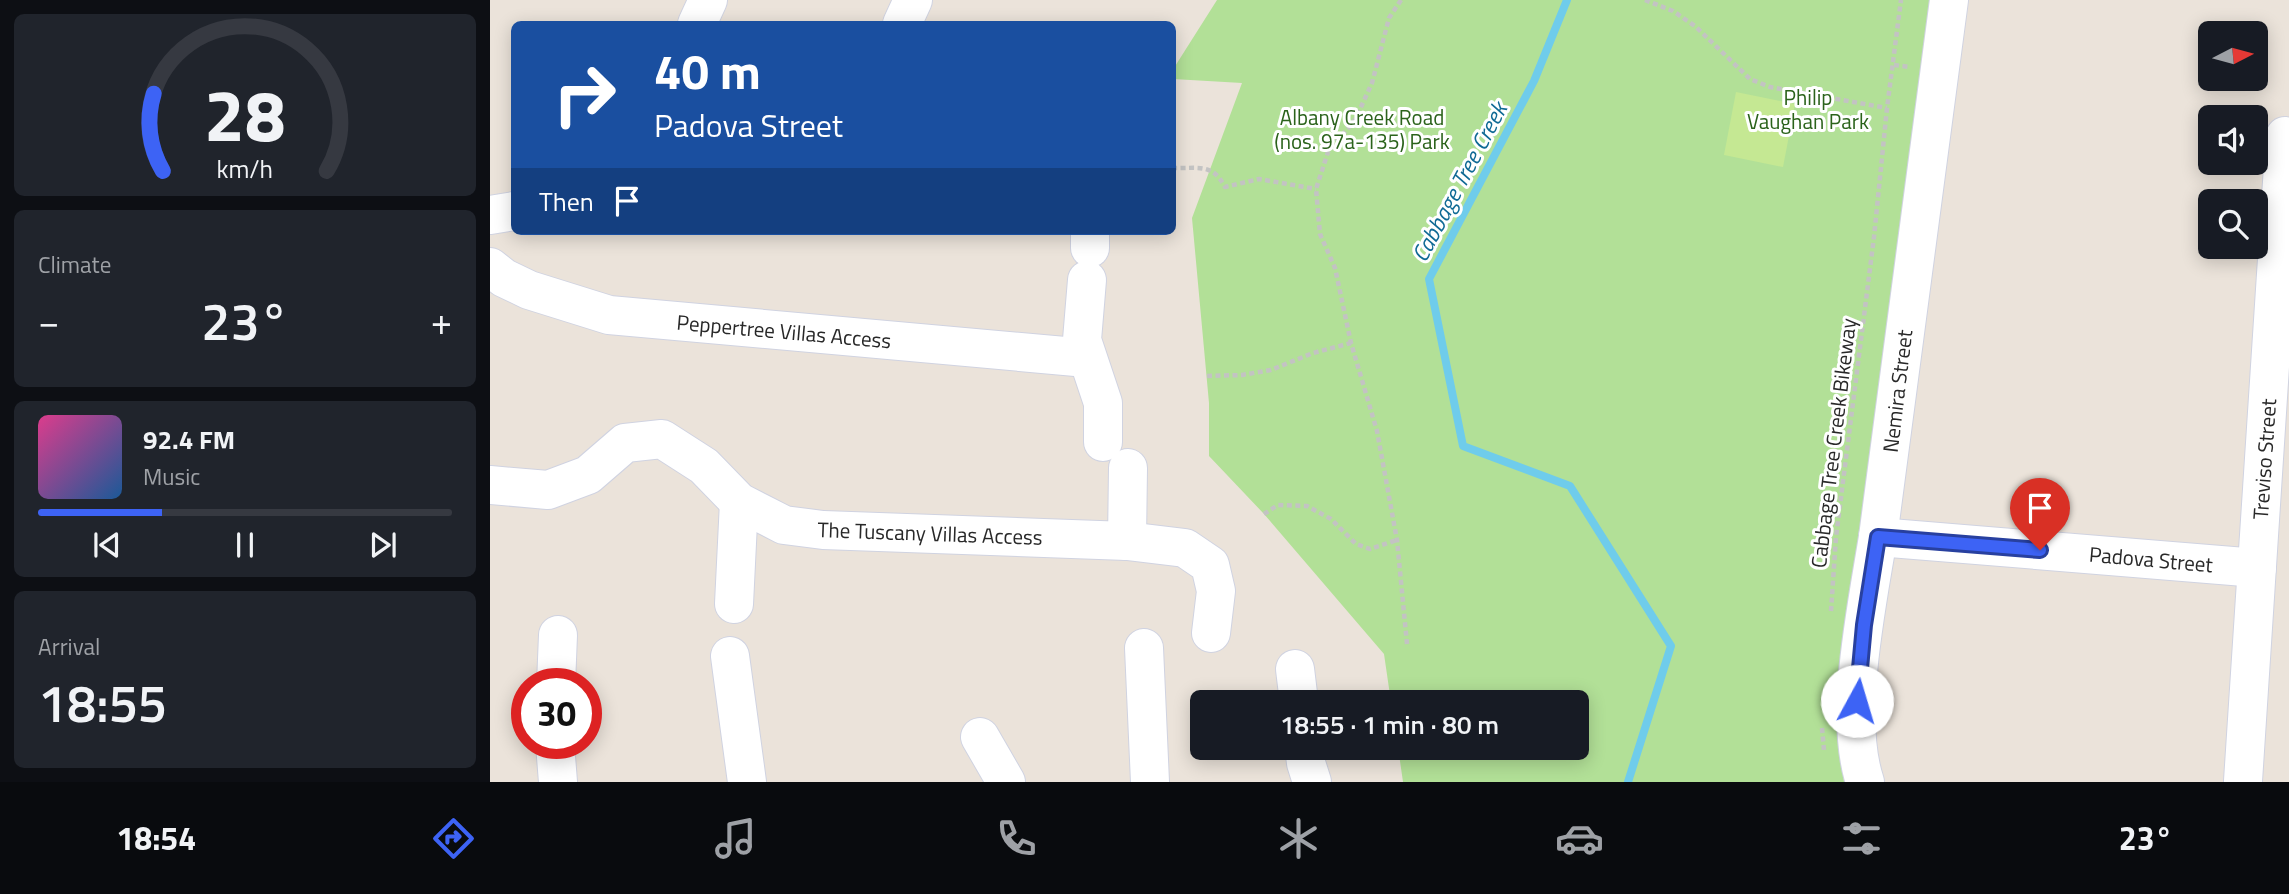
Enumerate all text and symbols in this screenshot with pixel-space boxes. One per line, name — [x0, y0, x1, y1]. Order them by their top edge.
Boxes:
north arrow — [2198, 21, 2268, 91]
map controls — [2198, 21, 2268, 259]
text: 40 m — [654, 33, 761, 108]
icon: right — [539, 49, 630, 140]
text: 28 — [204, 59, 286, 169]
park label: Philip Vaughan Park — [1747, 81, 1869, 137]
water label: Cabbage Tree Creek — [1402, 94, 1517, 268]
text: Padova Street — [654, 101, 843, 149]
park label: Albany Creek Road (nos. 97a-135) Park — [1274, 101, 1450, 157]
button: sound — [2198, 105, 2268, 175]
text: km/h — [217, 150, 273, 188]
text: Then — [539, 182, 594, 221]
icon: arrive — [608, 182, 646, 220]
button: search — [2198, 189, 2268, 259]
text: Climate — [38, 247, 111, 282]
text: 23° — [201, 281, 289, 360]
text: − — [38, 292, 59, 350]
text: + — [431, 292, 452, 350]
street label: Peppertree Villas Access — [675, 306, 893, 356]
street label: Cabbage Tree Creek Bikeway — [1802, 316, 1864, 570]
street label: Nemira Street — [1874, 327, 1920, 454]
street label: Treviso Street — [2244, 397, 2284, 520]
text: 92.4 FM — [143, 420, 235, 459]
text: Music — [143, 459, 200, 494]
pin — [2010, 478, 2070, 550]
icon: arrive — [2021, 489, 2059, 527]
street label: The Tuscany Villas Access — [817, 513, 1043, 553]
icon: previous — [88, 526, 126, 564]
icon: pause — [226, 526, 264, 564]
icon: next — [364, 526, 402, 564]
street label: Padova Street — [2088, 538, 2215, 580]
text: Arrival — [38, 629, 100, 664]
text: 18:55 — [38, 663, 167, 742]
position arrow — [1820, 664, 1894, 738]
speed limit sign: 30 — [511, 668, 602, 759]
text: 18:55 · 1 min · 80 m — [1280, 705, 1499, 744]
text: 18:54 — [116, 814, 196, 862]
icon: directions — [429, 814, 478, 863]
icon: music — [711, 814, 760, 863]
icon: phone — [992, 814, 1041, 863]
icon: climate — [1274, 814, 1323, 863]
icon: car — [1555, 814, 1604, 863]
icon: filters — [1837, 814, 1886, 863]
text: 23° — [2119, 814, 2173, 862]

